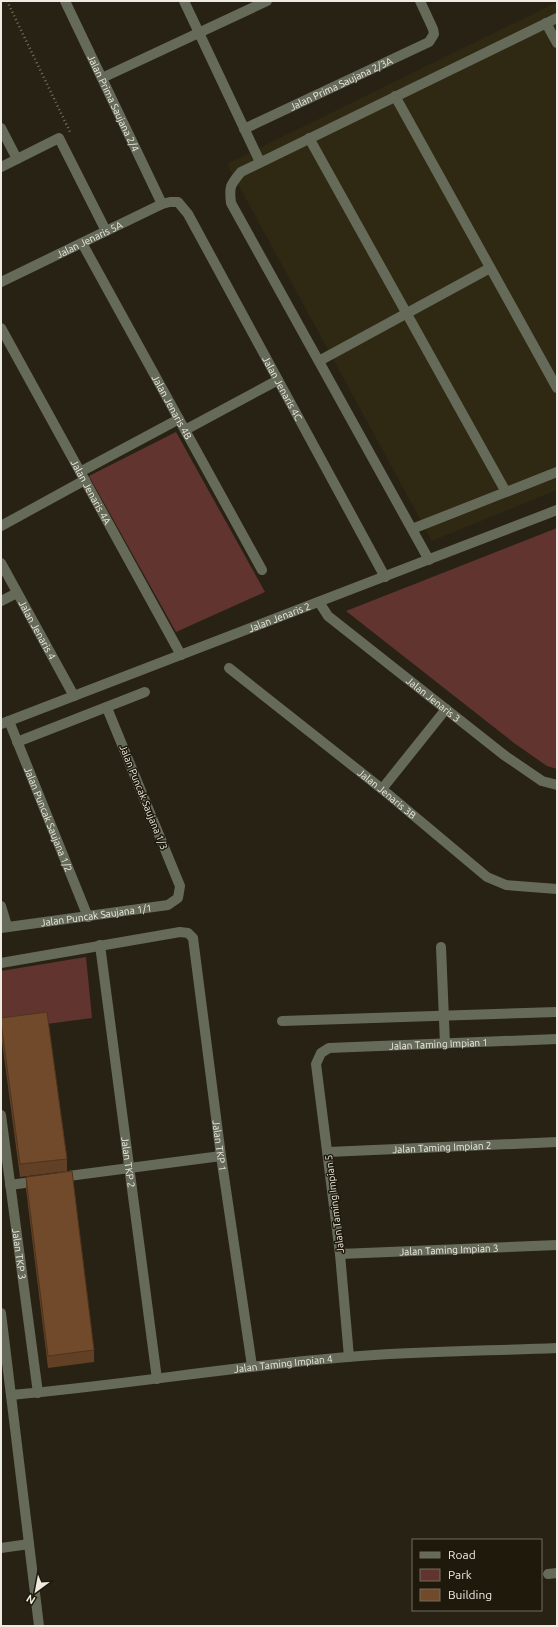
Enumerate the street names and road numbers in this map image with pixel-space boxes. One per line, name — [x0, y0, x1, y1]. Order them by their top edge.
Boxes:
street label: Jalan Prima Saujana 2/4 — [85, 53, 141, 154]
street label: Jalan Prima Saujana 2/3A — [288, 55, 395, 113]
street label: Jalan Jenaris 5A — [55, 219, 125, 260]
street label: Jalan Jenaris 4C — [260, 354, 304, 423]
street label: Jalan Jenaris 4B — [150, 373, 194, 441]
street label: Jalan Jenaris 4A — [69, 458, 113, 527]
street label: Jalan Jenaris 4 — [17, 598, 58, 662]
street label: Jalan Jenaris 2 — [247, 600, 312, 634]
street label: Jalan Jenaris 3 — [404, 675, 462, 724]
street label: Jalan Puncak Saujana 1/3 — [117, 743, 170, 851]
street label: Jalan Puncak Saujana 1/2 — [22, 765, 74, 874]
street label: Jalan Jenaris 3B — [355, 767, 418, 821]
street label: Jalan Puncak Saujana 1/1 — [40, 902, 153, 929]
street label: Jalan Taming Impian 1 — [389, 1037, 488, 1052]
street label: Jalan TKP 1 — [210, 1119, 228, 1172]
street label: Jalan TKP 2 — [119, 1136, 137, 1188]
street label: Jalan Taming Impian 2 — [392, 1140, 492, 1155]
street label: Jalan Taming Impian 5 — [323, 1154, 346, 1254]
street label: Jalan TKP 3 — [10, 1228, 28, 1280]
street label: Jalan Taming Impian 3 — [399, 1242, 499, 1258]
street label: Jalan Taming Impian 4 — [233, 1353, 333, 1375]

